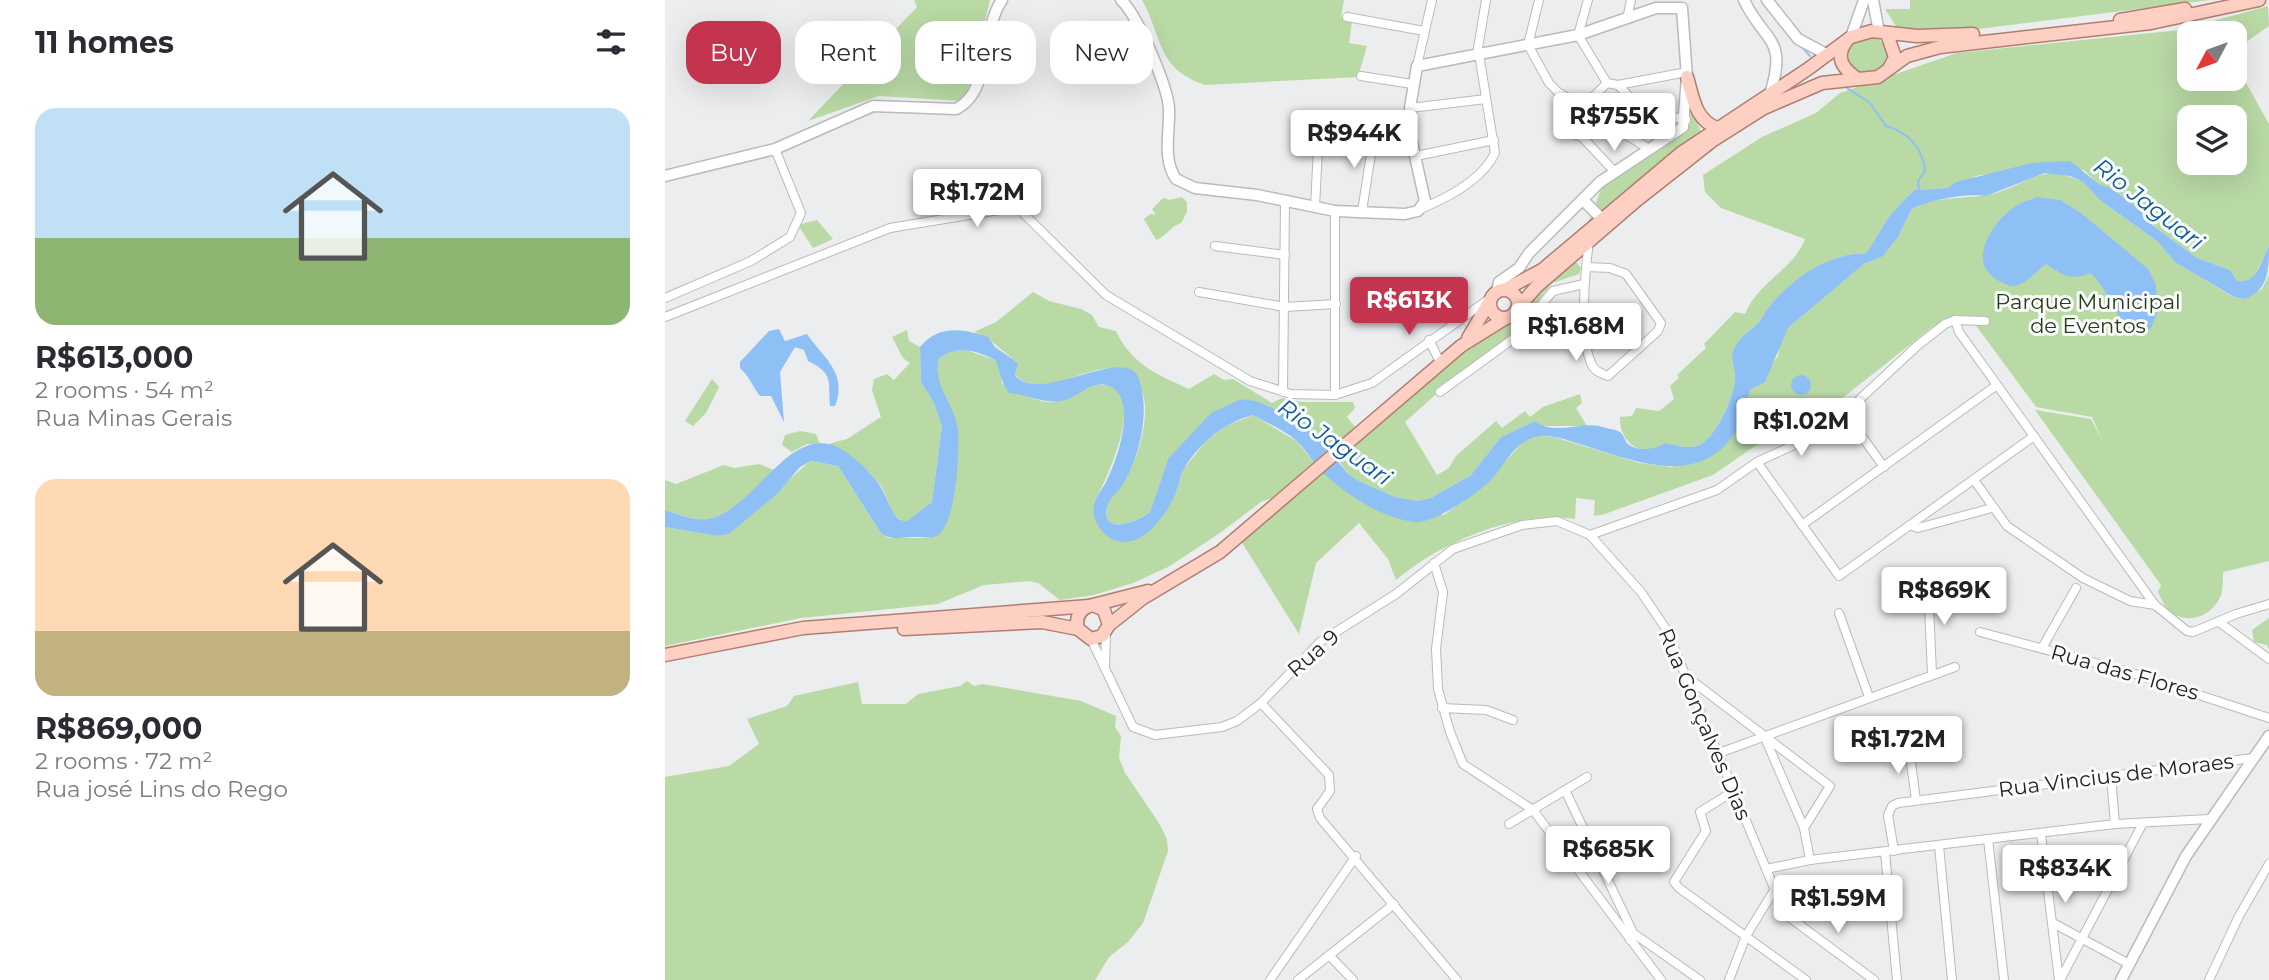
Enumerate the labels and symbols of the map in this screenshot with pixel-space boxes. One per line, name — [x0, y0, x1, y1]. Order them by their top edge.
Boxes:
north arrow — [2177, 21, 2247, 91]
pin: R$755K — [1557, 94, 1671, 153]
pin: R$944K — [1297, 110, 1411, 170]
water label: Rio Jaguari — [2088, 152, 2210, 256]
pin: R$1.72M — [912, 170, 1042, 229]
pin: R$613K — [1352, 278, 1466, 337]
park label: Parque Municipal de Eventos — [1995, 289, 2181, 338]
pin: R$1.68M — [1511, 304, 1641, 363]
water label: Rio Jaguari — [1273, 393, 1398, 492]
pin: R$1.02M — [1736, 398, 1866, 458]
pin: R$869K — [1887, 568, 2001, 627]
street label: Rua 9 — [1282, 624, 1344, 682]
street label: Rua Gonçalves Dias — [1653, 624, 1757, 824]
street label: Rua das Flores — [2048, 639, 2202, 705]
pin: R$1.72M — [1833, 716, 1963, 776]
street label: Rua Vincius de Moraes — [1997, 748, 2235, 802]
pin: R$685K — [1551, 826, 1665, 886]
pin: R$834K — [2008, 846, 2122, 905]
pin: R$1.59M — [1773, 876, 1903, 935]

